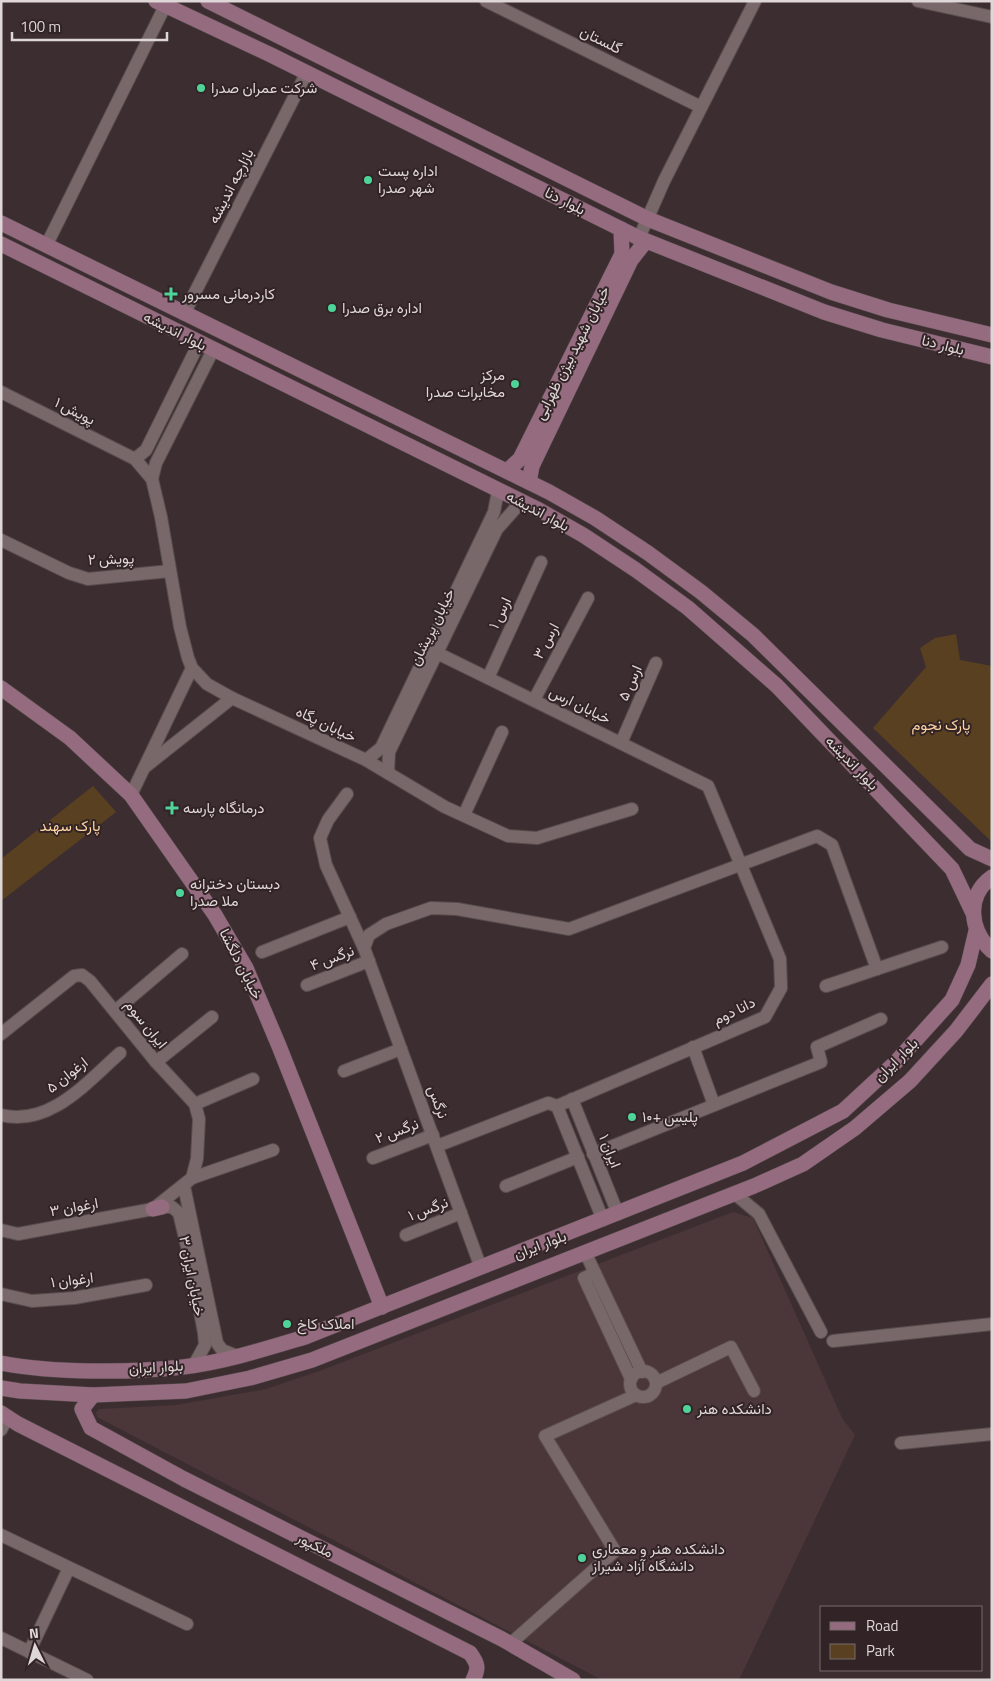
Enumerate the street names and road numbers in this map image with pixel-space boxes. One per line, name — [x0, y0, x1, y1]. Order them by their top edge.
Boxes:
street label: گلستان — [576, 20, 626, 60]
street label: بازارچه اندیشه — [202, 144, 259, 227]
street label: بلوار دنا — [541, 181, 590, 221]
street label: خیابان شهید بیژن ظهرابی — [528, 282, 615, 424]
street label: بلوار اندیشه — [139, 305, 211, 356]
street label: بلوار دنا — [919, 328, 967, 361]
street label: پویش ۱ — [51, 391, 100, 431]
street label: بلوار اندیشه — [503, 484, 574, 537]
street label: پویش ۲ — [87, 546, 135, 571]
street label: خیابان پریشان — [403, 584, 460, 669]
street label: ارس ۱ — [482, 593, 517, 633]
street label: ارس ۳ — [526, 618, 565, 663]
street label: ارس ۵ — [611, 661, 648, 705]
street label: خیابان ارس — [545, 680, 615, 729]
street label: خیابان پگاه — [292, 700, 360, 748]
street label: بلوار اندیشه — [820, 730, 884, 795]
street label: خیابان دلگشا — [214, 924, 269, 1003]
street label: نرگس ۴ — [306, 939, 357, 976]
street label: دانا دوم — [709, 990, 759, 1031]
street label: ایران سوم — [119, 994, 174, 1053]
street label: بلوار ایران — [868, 1032, 923, 1087]
street label: ارغوان ۵ — [41, 1051, 93, 1098]
street label: نرگس — [422, 1082, 455, 1122]
street label: نرگس ۲ — [372, 1112, 422, 1149]
street label: ایران ۱ — [593, 1130, 628, 1171]
street label: نرگس ۱ — [404, 1190, 451, 1227]
street label: ارغوان ۳ — [48, 1191, 100, 1222]
street label: بلوار ایران — [510, 1224, 570, 1265]
street label: خیابان ایران ۳ — [173, 1234, 212, 1318]
street label: ارغوان ۱ — [49, 1265, 95, 1294]
street label: بلوار ایران — [128, 1354, 184, 1379]
street label: ملکپور — [292, 1525, 338, 1564]

